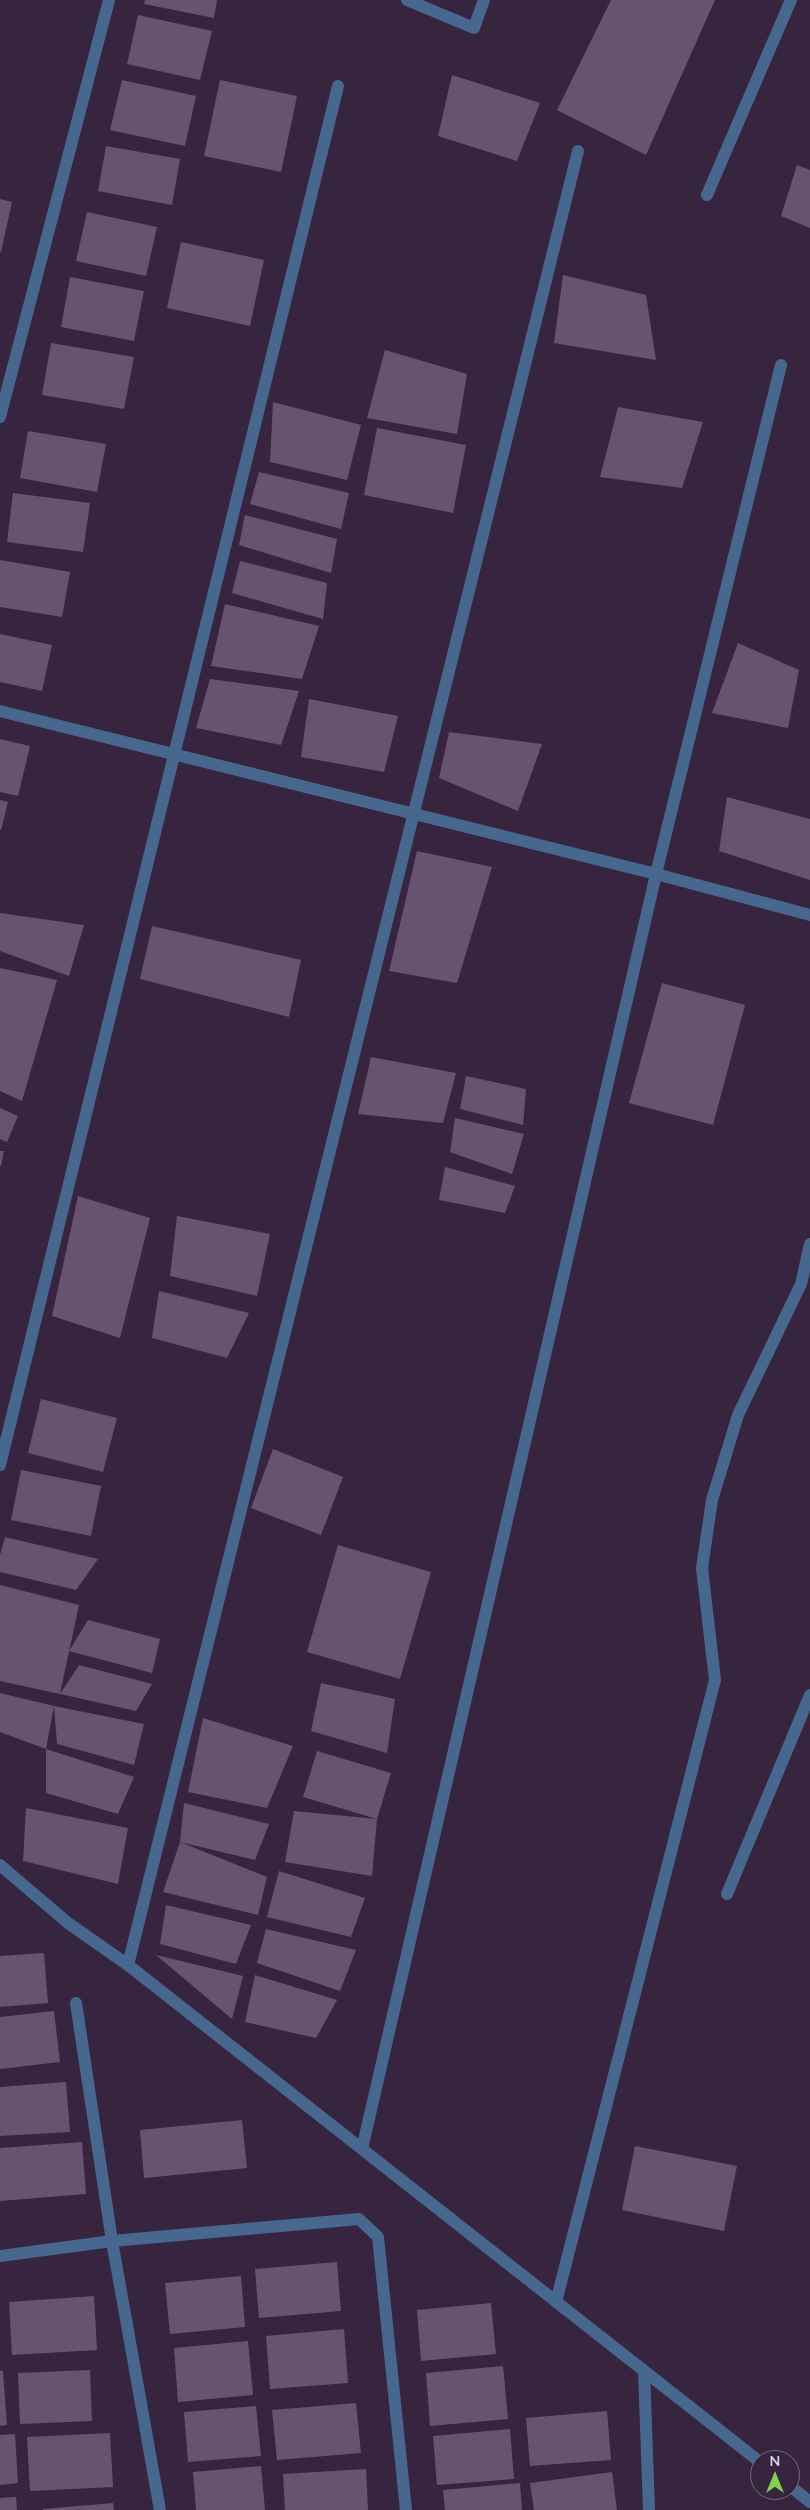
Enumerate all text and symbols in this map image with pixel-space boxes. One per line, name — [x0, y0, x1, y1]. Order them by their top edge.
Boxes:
north arrow — [750, 2450, 800, 2500]
text: N — [770, 2452, 780, 2469]

